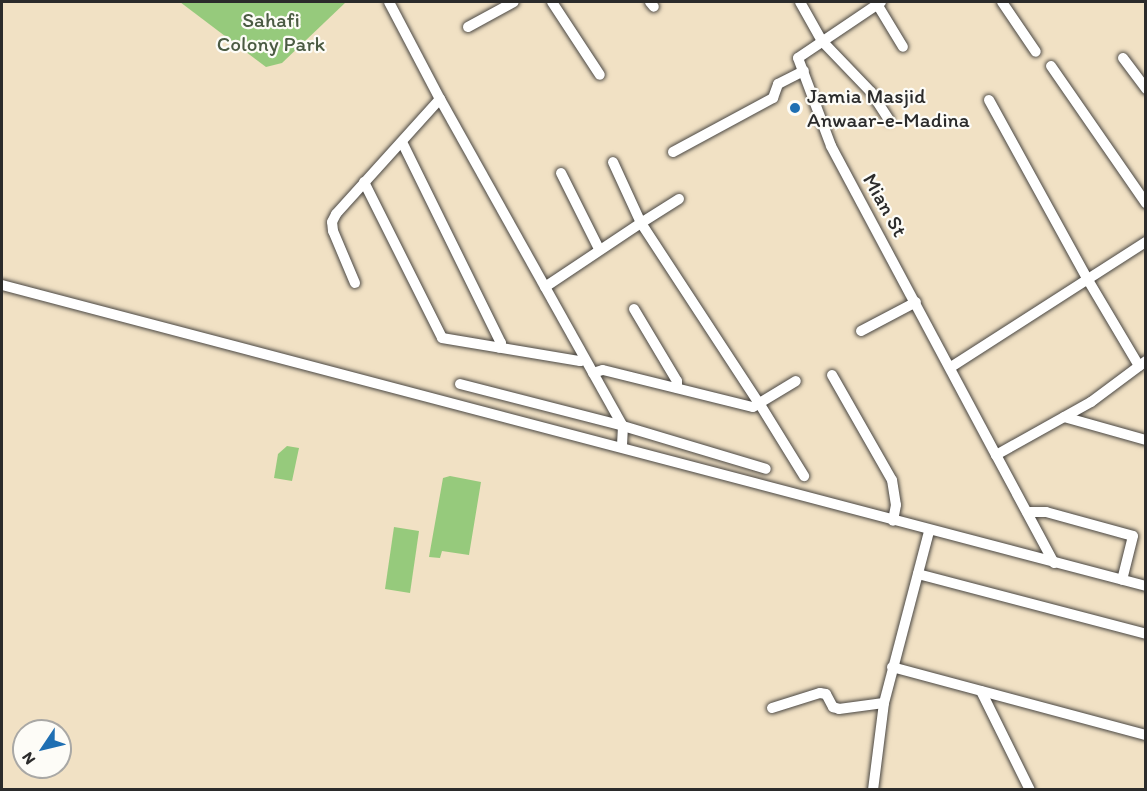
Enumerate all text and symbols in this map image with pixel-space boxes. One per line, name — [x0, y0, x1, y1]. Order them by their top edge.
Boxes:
park label: Sahafi Colony Park — [217, 7, 325, 57]
place label: Jamia Masjid Anwaar-e-Madina — [807, 83, 970, 133]
marker: Jamia Masjid Anwaar-e-Madina — [788, 101, 802, 115]
street label: Mian St — [857, 169, 913, 241]
north arrow — [12, 719, 72, 779]
text: N — [18, 749, 39, 768]

